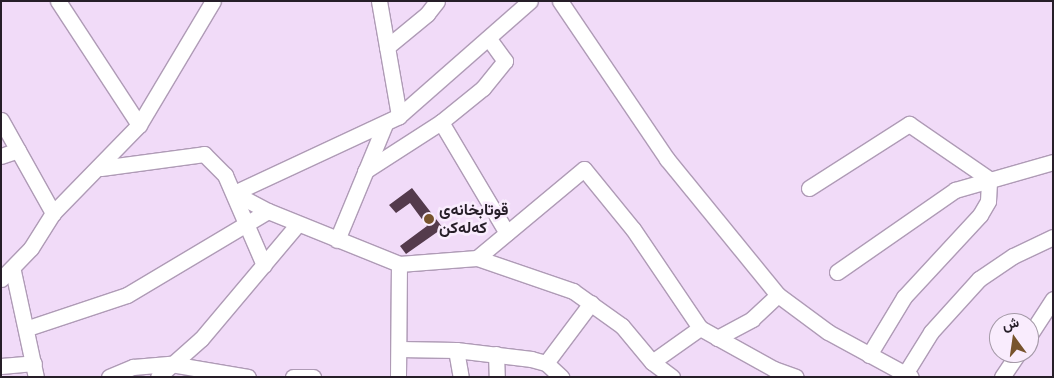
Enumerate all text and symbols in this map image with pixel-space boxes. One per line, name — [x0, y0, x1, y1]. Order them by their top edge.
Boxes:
place label: قوتابخانەی کەلەکن — [439, 200, 509, 238]
marker: قوتابخانەی کەلەکن — [423, 213, 435, 225]
north arrow — [989, 313, 1039, 363]
text: ش — [1000, 314, 1021, 334]

